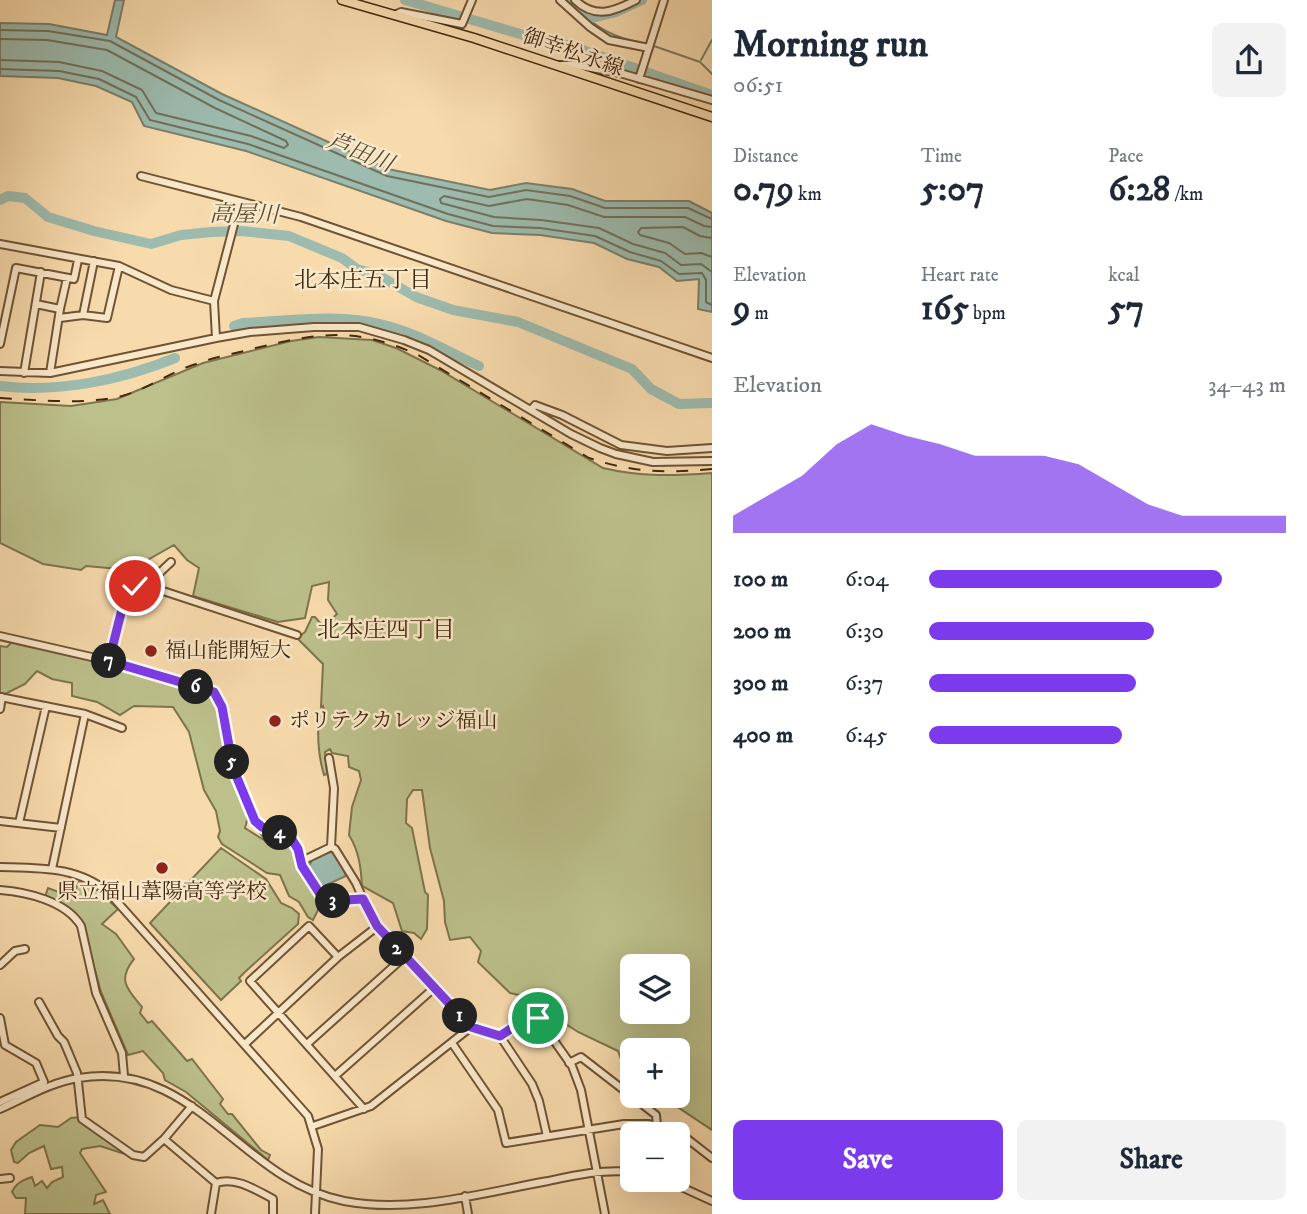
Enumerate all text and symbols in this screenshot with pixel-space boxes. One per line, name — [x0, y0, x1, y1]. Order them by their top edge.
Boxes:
text: Morning run — [733, 21, 928, 69]
button: share — [1212, 23, 1286, 97]
street label: 御幸松永線 — [519, 24, 627, 82]
text: 06:51 — [733, 71, 783, 100]
water label: 芦田川 — [323, 127, 400, 180]
text: Distance — [733, 145, 798, 168]
text: Time — [921, 145, 962, 168]
text: Pace — [1108, 145, 1143, 168]
text: 0.79 — [733, 168, 794, 212]
text: 5:07 — [921, 168, 984, 212]
text: 6:28 — [1108, 168, 1170, 212]
text: km — [794, 183, 822, 206]
text: /km — [1170, 183, 1203, 206]
water label: 高屋川 — [209, 200, 282, 230]
text: Elevation — [733, 264, 807, 287]
text: Heart rate — [921, 264, 999, 287]
text: kcal — [1108, 264, 1140, 287]
district label: 北本庄五丁目 — [294, 266, 432, 295]
text: 9 — [733, 287, 750, 331]
text: 165 — [921, 287, 969, 331]
text: 57 — [1108, 287, 1144, 331]
text: m — [750, 302, 769, 325]
text: bpm — [969, 302, 1006, 325]
text: Elevation — [733, 371, 822, 400]
text: 34–43 m — [1208, 371, 1286, 400]
pin — [105, 556, 165, 616]
text: 100 m — [733, 565, 788, 594]
text: 6:04 — [845, 565, 889, 594]
icon: check — [116, 567, 154, 605]
district label: 北本庄四丁目 — [317, 616, 455, 645]
text: 200 m — [733, 617, 791, 646]
text: 6:30 — [845, 617, 884, 646]
place label: 福山能開短大 — [165, 638, 291, 664]
marker: 福山能開短大 — [143, 643, 159, 659]
pin: 7 — [92, 644, 126, 678]
text: 7 — [103, 649, 114, 672]
text: 300 m — [733, 669, 789, 698]
text: 6:37 — [845, 669, 884, 698]
pin: 6 — [178, 670, 214, 704]
text: 6 — [191, 675, 200, 698]
place label: ポリテクカレッジ福山 — [289, 708, 498, 734]
marker: ポリテクカレッジ福山 — [267, 713, 283, 729]
text: 400 m — [733, 721, 793, 750]
text: 6:45 — [845, 721, 888, 750]
pin: 5 — [215, 744, 250, 780]
text: 5 — [227, 750, 236, 773]
pin: 4 — [262, 816, 298, 850]
text: 4 — [274, 821, 285, 844]
marker: 県立福山葦陽高等学校 — [154, 860, 170, 876]
place label: 県立福山葦陽高等学校 — [57, 879, 267, 905]
pin: 3 — [316, 884, 350, 918]
text: 3 — [329, 889, 336, 912]
pin: 2 — [380, 932, 414, 967]
text: 2 — [392, 937, 401, 960]
map controls — [620, 954, 690, 1192]
button: layers — [620, 954, 690, 1024]
pin — [508, 988, 568, 1048]
pin: 1 — [442, 998, 477, 1034]
icon: arrive — [519, 999, 557, 1037]
text: 1 — [456, 1004, 463, 1027]
button: + — [620, 1038, 690, 1108]
button: Save — [733, 1120, 1003, 1200]
button: Share — [1017, 1120, 1286, 1200]
button: − — [620, 1122, 690, 1192]

